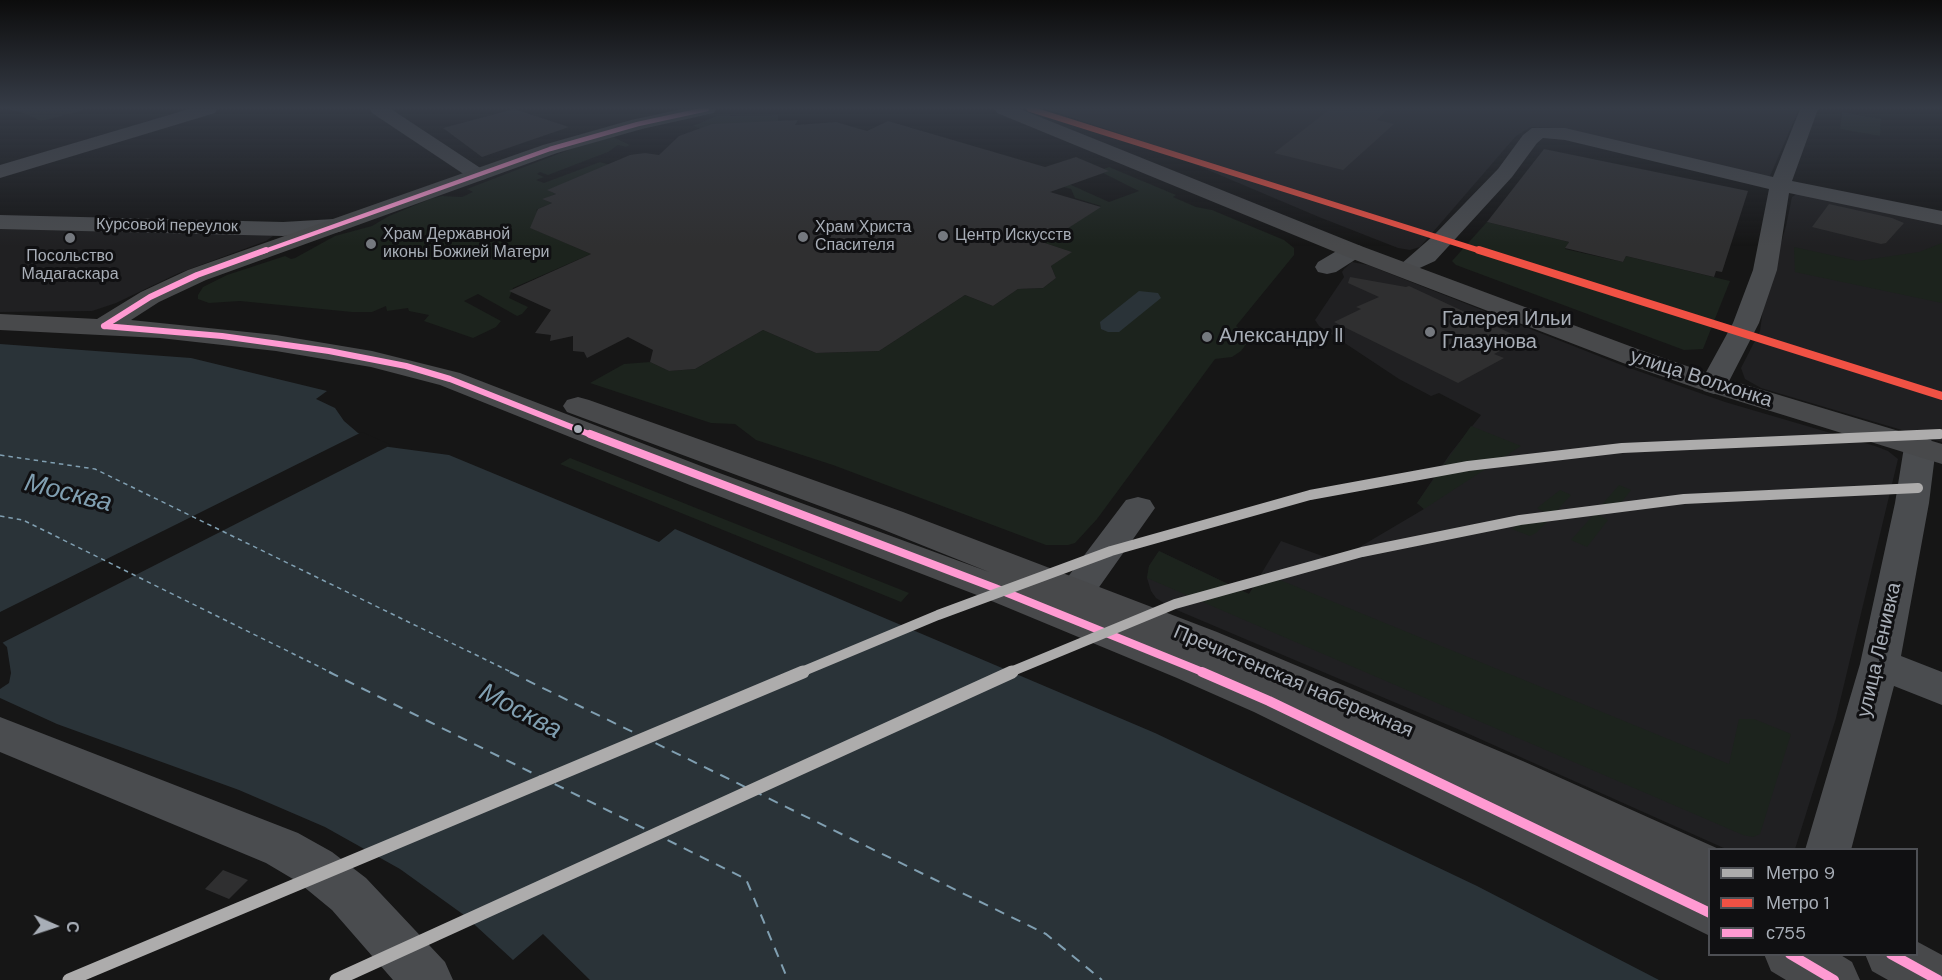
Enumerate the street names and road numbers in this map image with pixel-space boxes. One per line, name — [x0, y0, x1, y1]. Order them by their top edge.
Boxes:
street label: Курсовой переулок — [96, 215, 238, 237]
street label: улица Волхонка — [1627, 345, 1775, 413]
street label: улица Ленивка — [1853, 580, 1907, 720]
street label: Пречистенская набережная — [1170, 621, 1416, 743]

